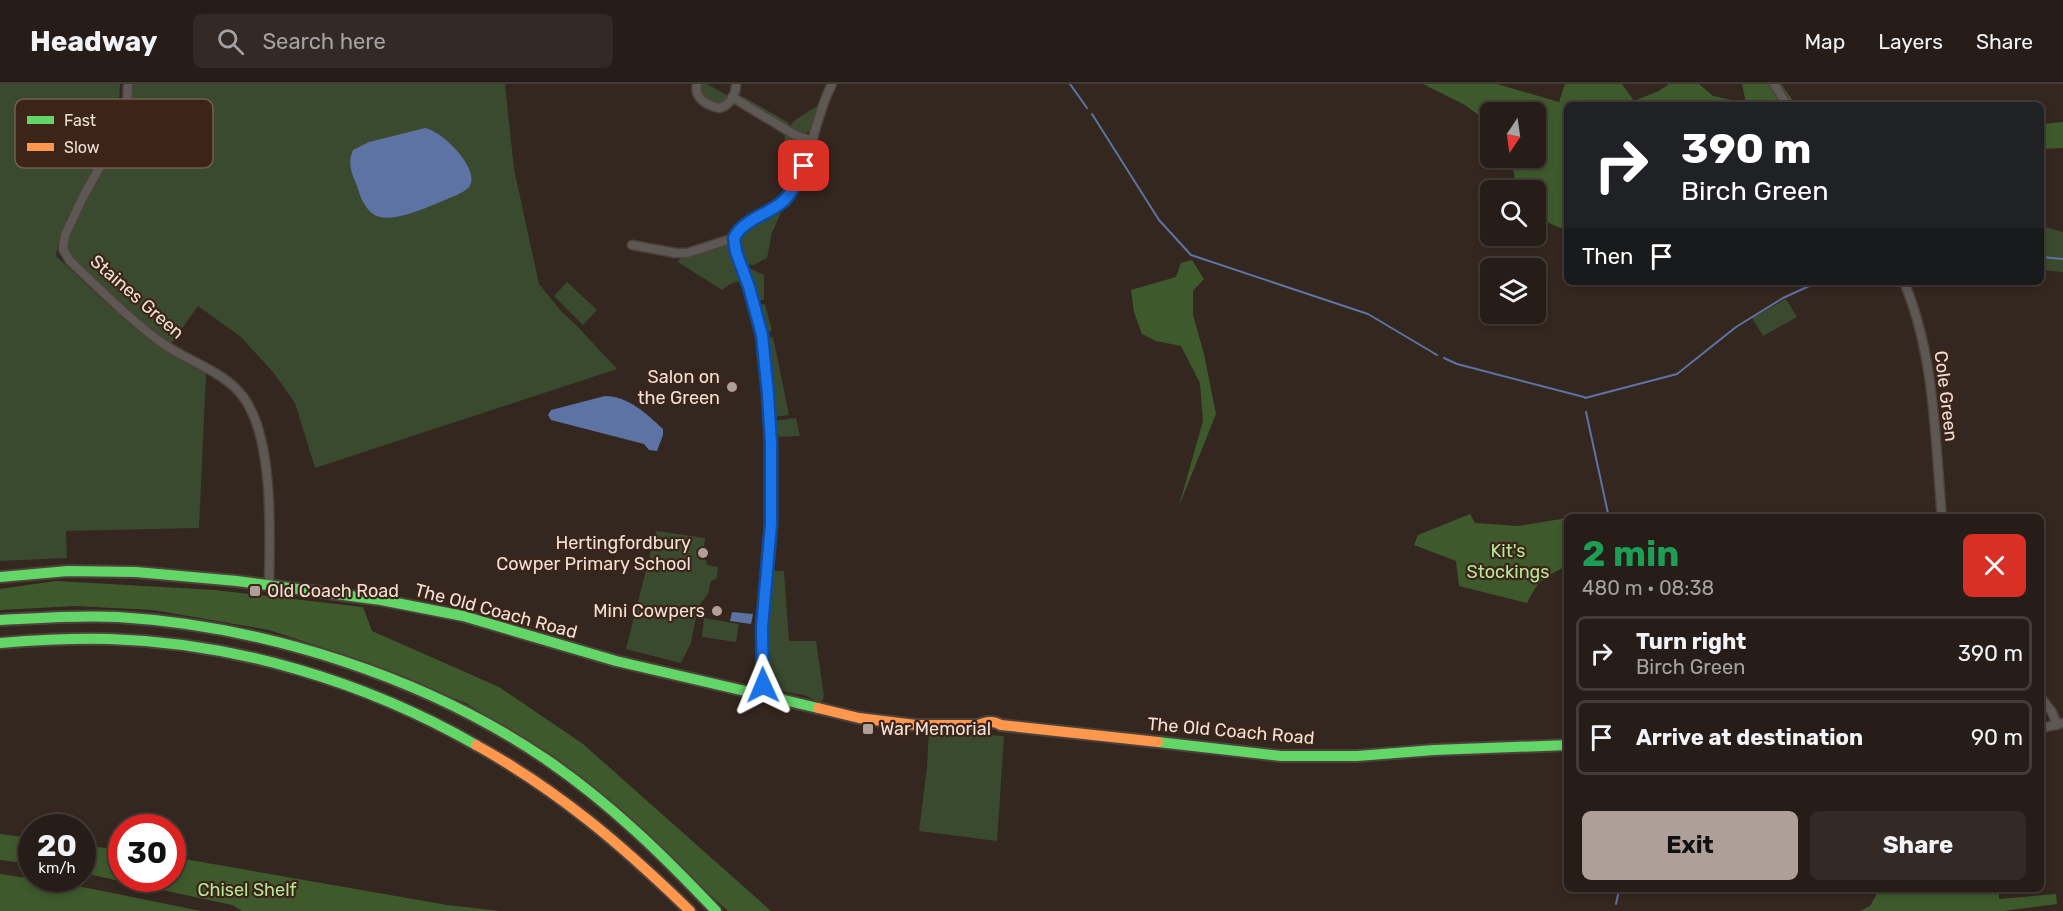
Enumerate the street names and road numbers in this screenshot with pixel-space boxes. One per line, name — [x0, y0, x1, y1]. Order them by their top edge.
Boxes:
street label: Staines Green — [86, 250, 188, 344]
street label: Cole Green — [1930, 349, 1962, 443]
street label: The Old Coach Road — [412, 579, 580, 643]
street label: The Old Coach Road — [1147, 713, 1315, 749]

